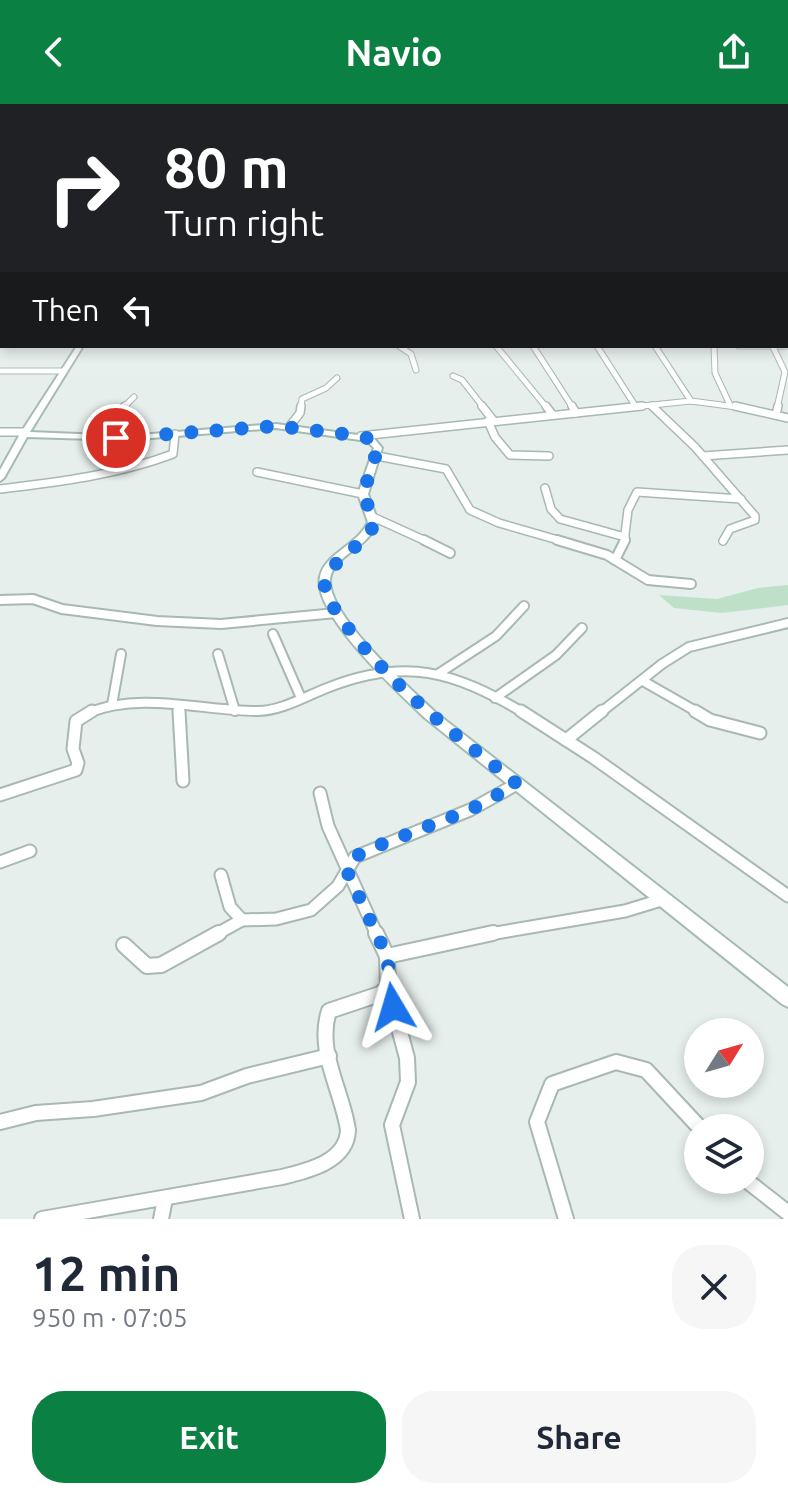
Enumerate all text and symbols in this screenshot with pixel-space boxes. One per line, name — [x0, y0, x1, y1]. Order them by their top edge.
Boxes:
icon: back — [32, 30, 76, 74]
icon: share — [712, 30, 756, 74]
text: Navio — [346, 32, 442, 73]
icon: right — [32, 136, 136, 240]
text: 80 m — [164, 136, 289, 199]
text: Turn right — [164, 202, 324, 243]
icon: left — [116, 288, 160, 332]
text: Then — [32, 293, 100, 327]
pin — [82, 404, 150, 472]
icon: arrive — [94, 416, 138, 460]
position arrow — [351, 965, 435, 1049]
north arrow — [684, 1018, 764, 1098]
map controls — [684, 1018, 764, 1194]
button: layers — [684, 1114, 764, 1194]
button: close — [672, 1245, 756, 1329]
text: 12 min — [32, 1246, 180, 1300]
text: 950 m · 07:05 — [32, 1303, 188, 1332]
button: Exit — [32, 1391, 386, 1483]
button: Share — [402, 1391, 756, 1483]

